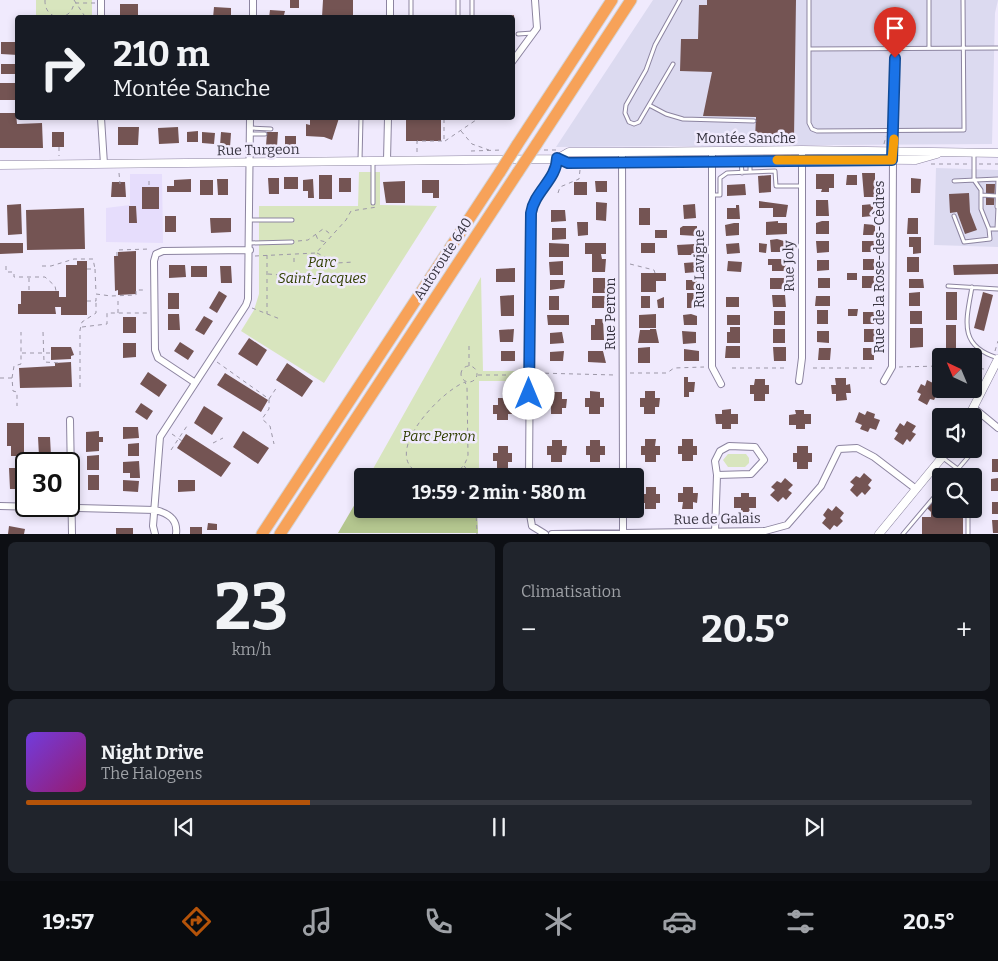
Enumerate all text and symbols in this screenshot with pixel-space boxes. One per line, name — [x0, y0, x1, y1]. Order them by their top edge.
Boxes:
pin — [874, 7, 916, 58]
icon: arrive — [881, 14, 909, 42]
text: 210 m — [113, 33, 210, 75]
icon: right — [30, 35, 95, 100]
text: Montée Sanche — [113, 75, 270, 102]
street label: Montée Sanche — [696, 130, 796, 147]
street label: Rue Turgeon — [216, 141, 300, 159]
street label: Rue de la Rose-des-Cèdres — [871, 181, 888, 353]
street label: Autoroute 640 — [410, 215, 476, 303]
street label: Rue Lavigne — [691, 230, 708, 308]
street label: Rue Joly — [780, 239, 798, 292]
park label: Parc Saint-Jacques — [278, 254, 367, 287]
street label: Rue Perron — [602, 278, 619, 350]
north arrow — [932, 348, 982, 398]
map controls — [932, 348, 982, 518]
position arrow — [502, 367, 554, 419]
button: sound — [932, 408, 982, 458]
park label: Parc Perron — [402, 428, 476, 445]
speed limit sign: 30 — [15, 452, 80, 517]
button: search — [932, 468, 982, 518]
text: 19:59 · 2 min · 580 m — [412, 481, 586, 504]
street label: Rue de Galais — [673, 510, 761, 528]
text: 23 — [214, 568, 289, 646]
text: Climatisation — [521, 582, 621, 601]
text: 20.5° — [701, 606, 791, 652]
text: − — [521, 613, 536, 646]
text: + — [956, 613, 972, 646]
text: km/h — [232, 640, 271, 659]
text: Night Drive — [101, 741, 204, 764]
text: The Halogens — [101, 764, 202, 783]
icon: previous — [170, 813, 198, 841]
icon: pause — [485, 813, 513, 841]
icon: next — [800, 813, 828, 841]
icon: directions — [179, 904, 214, 939]
icon: music — [300, 904, 335, 939]
icon: phone — [421, 904, 456, 939]
icon: climate — [541, 904, 576, 939]
icon: car — [662, 904, 697, 939]
icon: filters — [783, 904, 818, 939]
text: 19:57 — [43, 908, 94, 935]
text: 20.5° — [903, 908, 955, 935]

